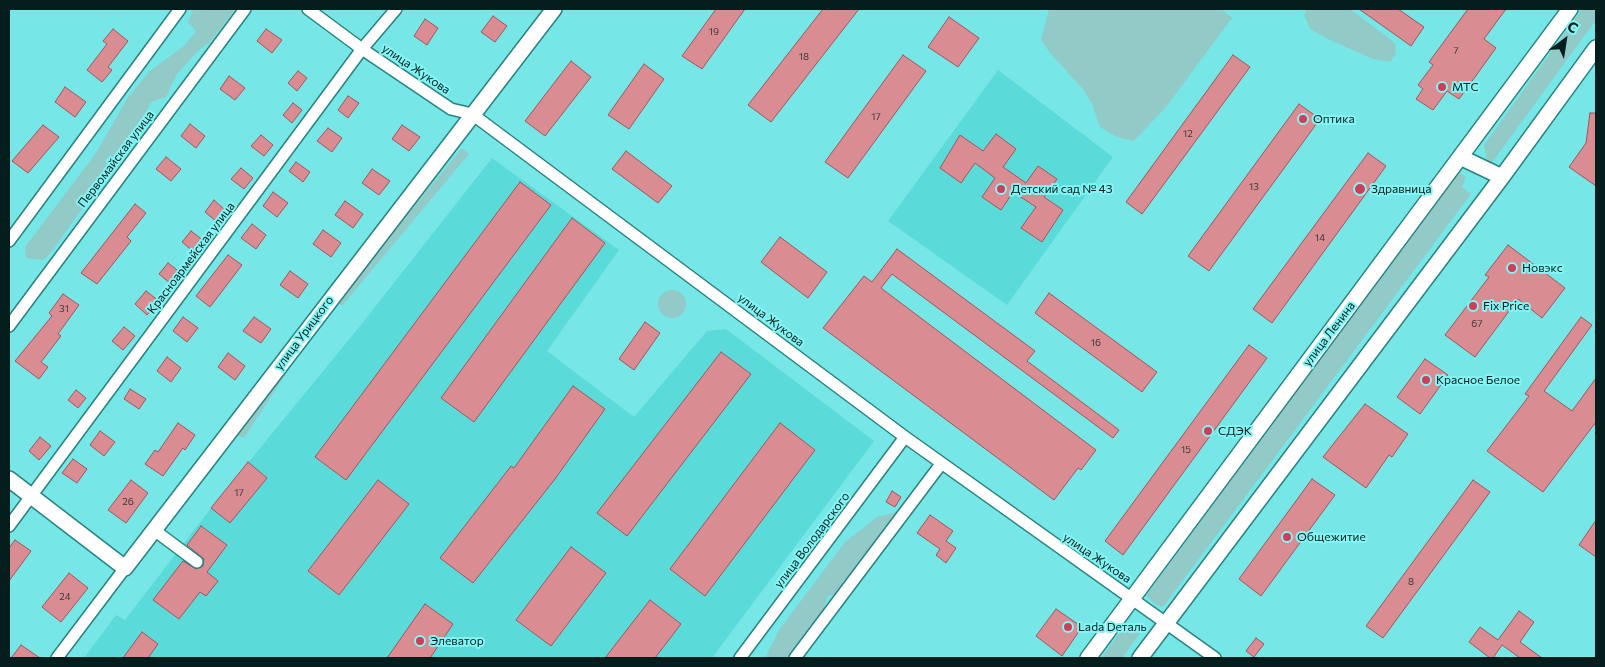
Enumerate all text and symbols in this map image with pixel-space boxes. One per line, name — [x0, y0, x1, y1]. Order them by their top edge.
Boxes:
north arrow — [1540, 15, 1590, 65]
text: С — [1564, 17, 1581, 36]
house number: 19 — [709, 26, 719, 38]
street label: улица Жукова — [379, 41, 453, 97]
house number: 7 — [1453, 45, 1459, 57]
house number: 18 — [799, 51, 809, 63]
place label: МТС — [1452, 80, 1479, 94]
marker: МТС — [1436, 81, 1448, 93]
street label: Первомайская улица — [75, 108, 157, 210]
house number: 17 — [871, 111, 881, 123]
place label: Оптика — [1313, 112, 1355, 126]
marker: Оптика — [1297, 113, 1309, 125]
house number: 12 — [1183, 128, 1193, 140]
house number: 13 — [1249, 181, 1259, 193]
place label: Детский сад № 43 — [1011, 182, 1113, 196]
marker: Здравница — [1353, 182, 1367, 196]
place label: Здравница — [1371, 182, 1431, 196]
marker: Детский сад № 43 — [995, 183, 1007, 195]
street label: Красноармейская улица — [144, 199, 238, 317]
house number: 14 — [1315, 232, 1325, 244]
place label: Новэкс — [1522, 261, 1563, 275]
marker: Новэкс — [1506, 262, 1518, 274]
street label: улица Жукова — [735, 290, 807, 350]
street label: улица Урицкого — [271, 293, 337, 373]
street label: улица Ленина — [1300, 299, 1358, 369]
place label: Fix Price — [1483, 299, 1529, 313]
marker: Fix Price — [1467, 300, 1479, 312]
house number: 31 — [59, 303, 69, 315]
house number: 67 — [1471, 318, 1483, 330]
house number: 16 — [1091, 337, 1101, 349]
place label: Красное Белое — [1436, 373, 1520, 387]
marker: Красное Белое — [1420, 374, 1432, 386]
place label: СДЭК — [1218, 424, 1252, 438]
marker: СДЭК — [1202, 425, 1214, 437]
house number: 15 — [1181, 444, 1191, 456]
house number: 17 — [234, 487, 244, 499]
street label: улица Володарского — [771, 489, 853, 591]
house number: 26 — [122, 496, 134, 508]
street label: улица Жукова — [1060, 530, 1134, 586]
place label: Общежитие — [1297, 530, 1366, 544]
marker: Общежитие — [1281, 531, 1293, 543]
house number: 8 — [1408, 576, 1414, 588]
house number: 24 — [59, 591, 71, 603]
place label: Lada Dеталь — [1078, 620, 1147, 634]
marker: Lada Dеталь — [1062, 621, 1074, 633]
place label: Элеватор — [430, 634, 484, 648]
marker: Элеватор — [414, 635, 426, 647]

